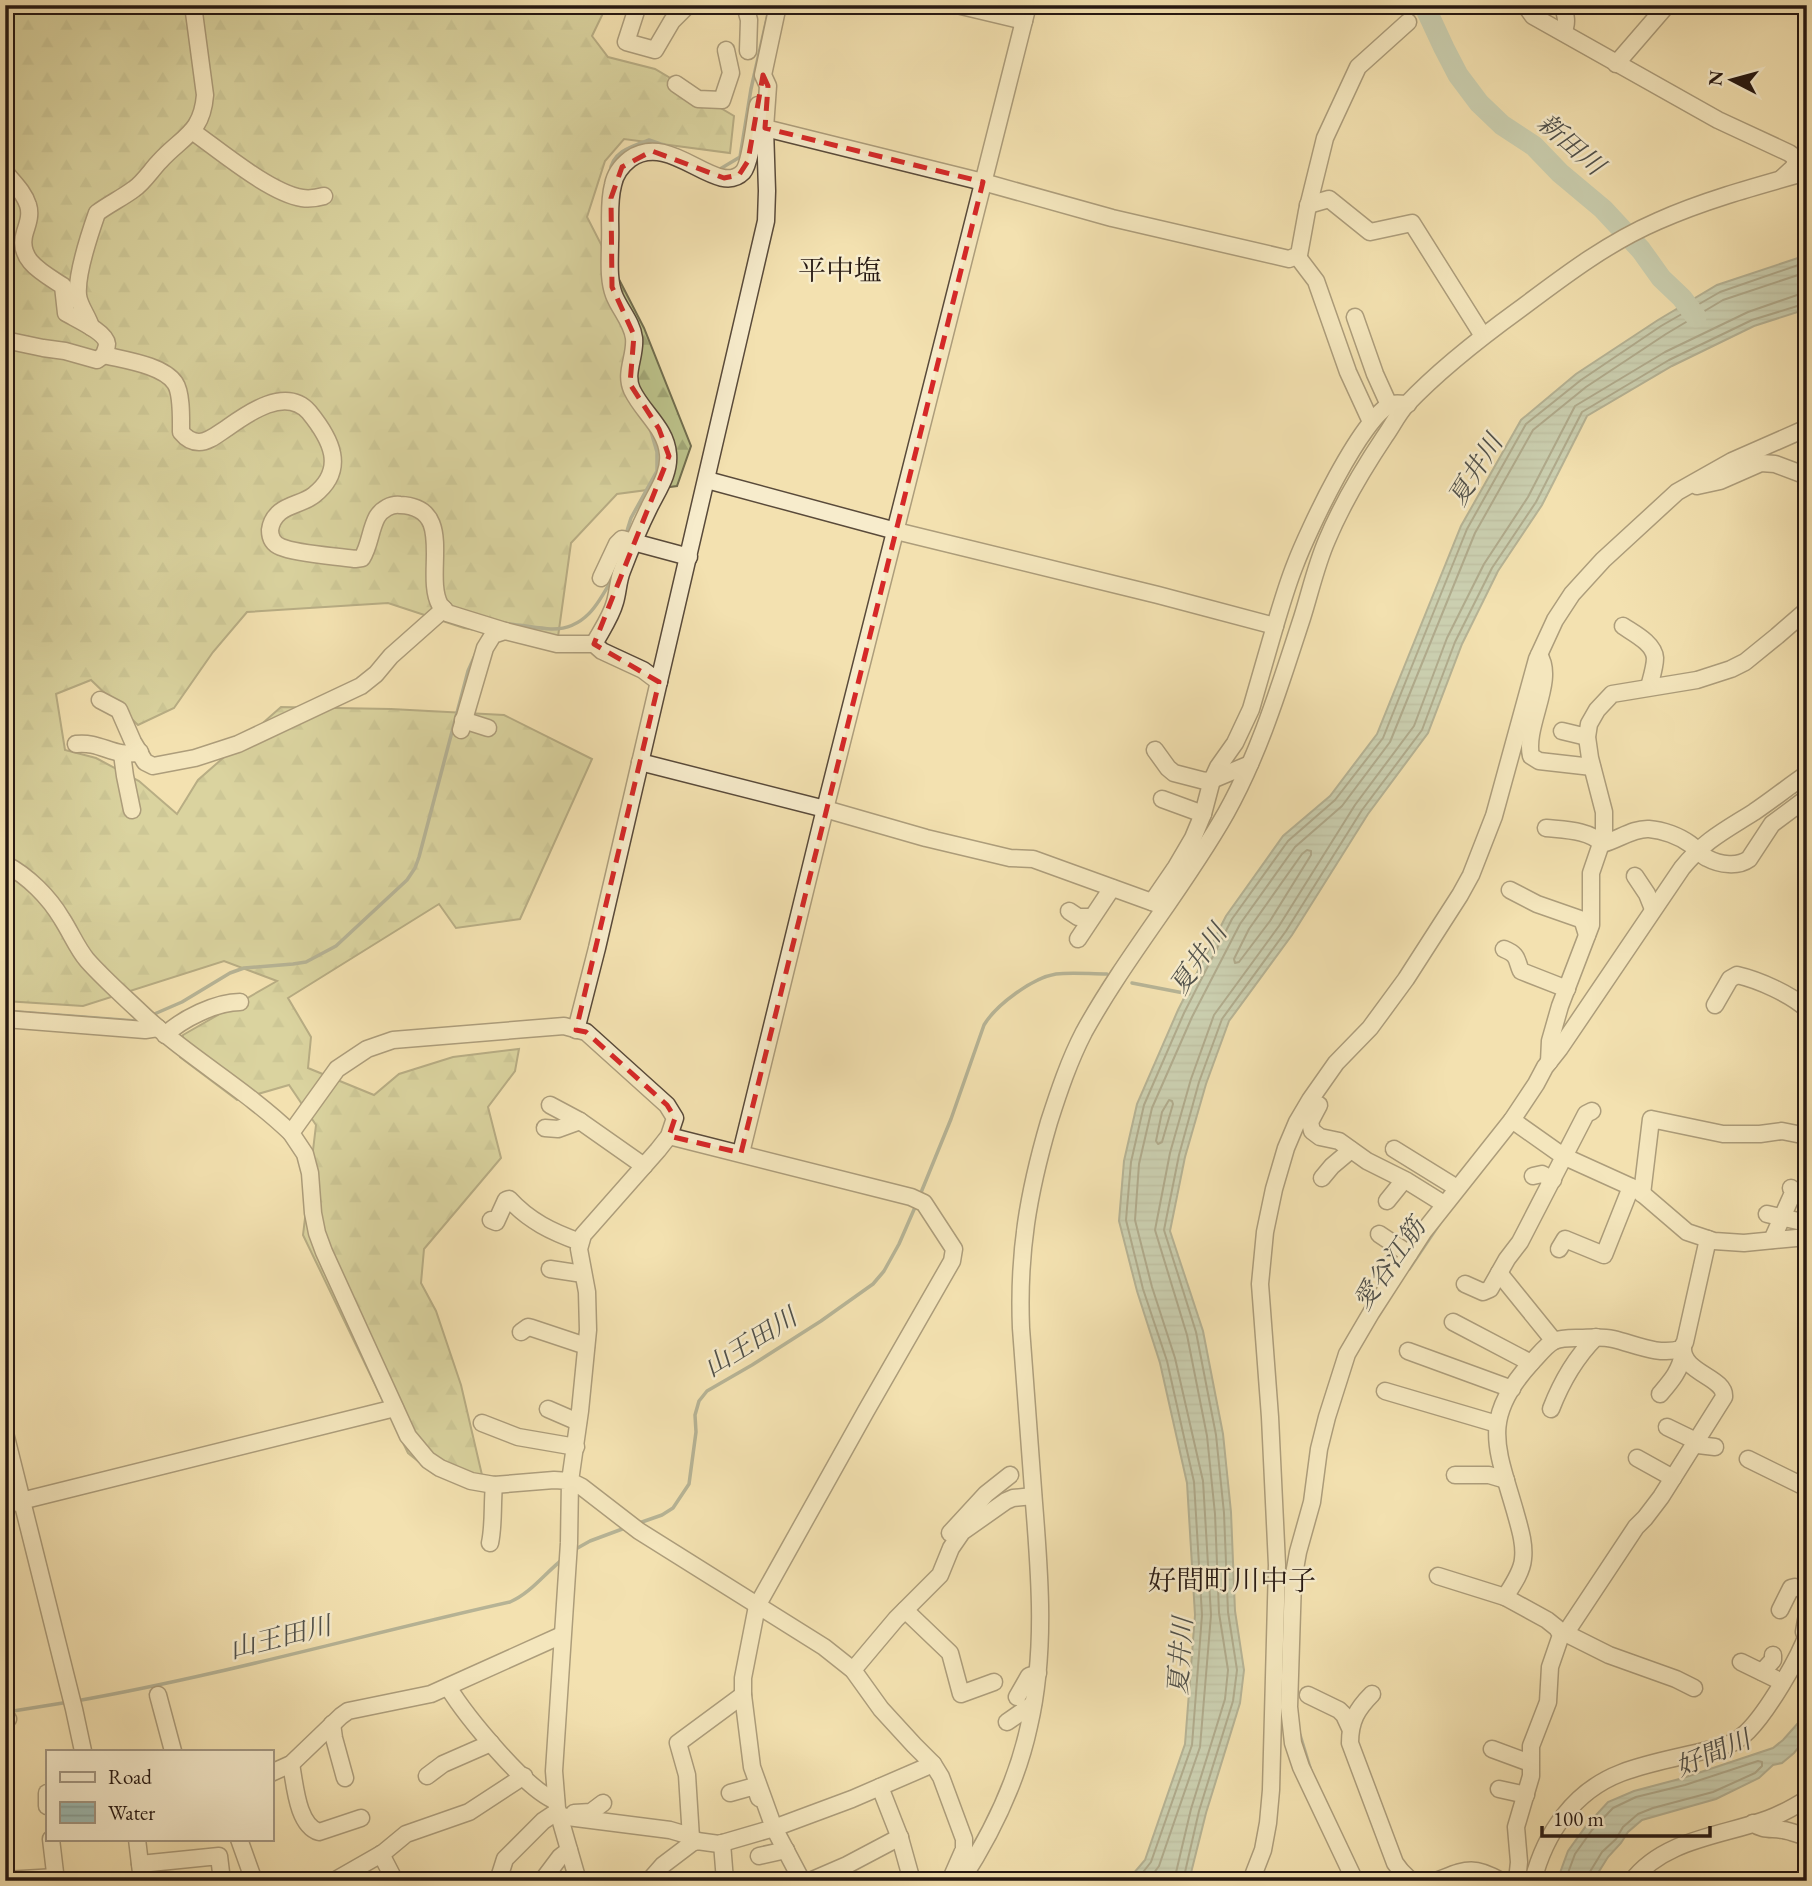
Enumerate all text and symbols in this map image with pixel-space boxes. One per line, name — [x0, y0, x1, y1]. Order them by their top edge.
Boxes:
north arrow — [1696, 46, 1766, 116]
text: N — [1702, 69, 1729, 87]
water label: 新田川 — [1530, 106, 1614, 184]
district label: 平中塩 — [798, 252, 882, 288]
water label: 夏井川 — [1440, 425, 1512, 512]
water label: 夏井川 — [1162, 915, 1236, 1001]
water label: 愛谷江筋 — [1345, 1208, 1435, 1316]
water label: 山王田川 — [697, 1298, 806, 1384]
district label: 好間町川中子 — [1148, 1562, 1316, 1598]
water label: 山王田川 — [225, 1607, 337, 1666]
water label: 夏井川 — [1160, 1613, 1200, 1696]
water label: 好間川 — [1670, 1721, 1758, 1784]
legend — [46, 1750, 273, 1840]
text: Road — [108, 1763, 152, 1790]
scale bar — [1542, 1795, 1710, 1839]
text: Water — [108, 1799, 155, 1826]
text: 100 m — [1553, 1805, 1604, 1832]

